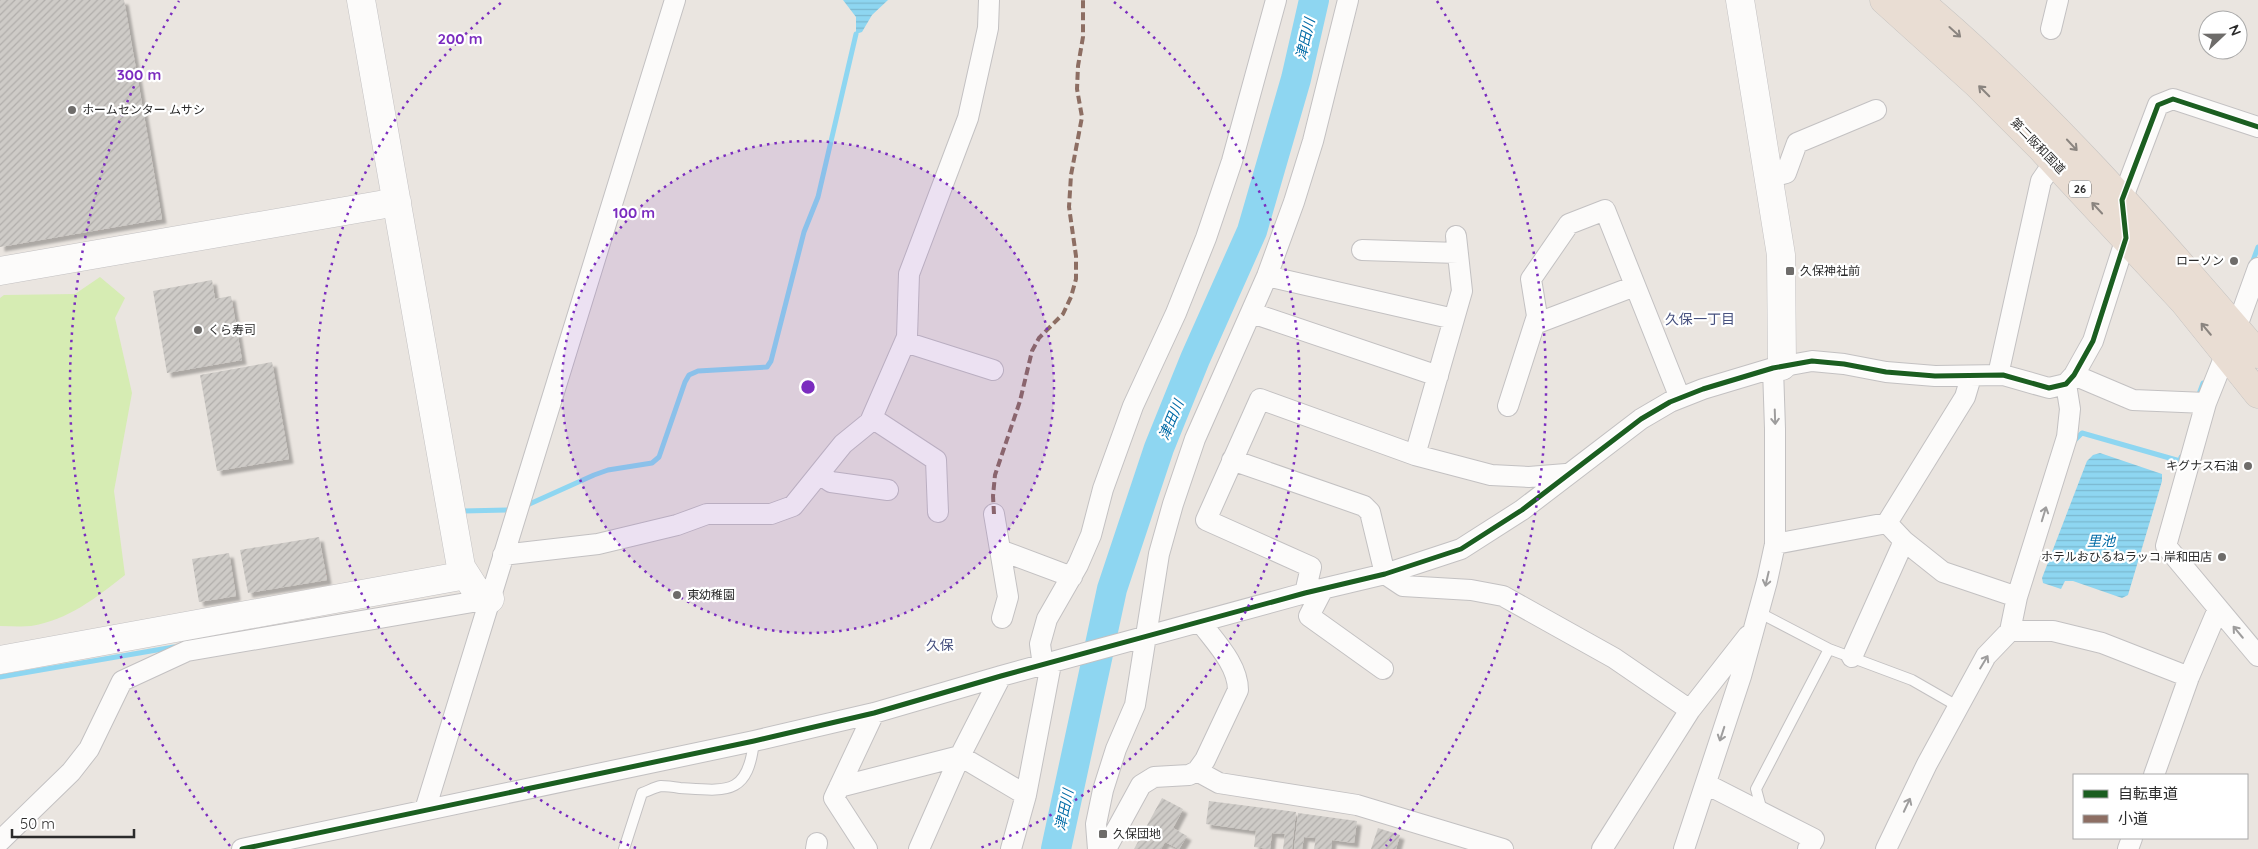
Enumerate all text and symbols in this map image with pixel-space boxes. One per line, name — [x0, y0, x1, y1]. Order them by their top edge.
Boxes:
north arrow — [2198, 10, 2248, 60]
water label: 津田川 — [1292, 15, 1319, 61]
text: N — [2225, 22, 2245, 38]
one-way arrow — [1948, 26, 1961, 37]
text: 200 m — [438, 29, 483, 48]
text: 300 m — [117, 65, 161, 84]
one-way arrow — [1978, 85, 1990, 98]
place label: ホームセンター ムサシ — [82, 102, 205, 117]
marker: ホームセンター ムサシ — [66, 104, 78, 116]
street label: 第二阪和国道 — [2008, 115, 2069, 177]
one-way arrow — [2066, 139, 2078, 152]
road number: 26 — [2069, 180, 2091, 198]
one-way arrow — [2091, 202, 2103, 214]
text: 100 m — [613, 203, 655, 222]
place label: ローソン — [2176, 253, 2224, 268]
marker: ローソン — [2228, 255, 2240, 267]
place label: 久保神社前 — [1800, 263, 1860, 278]
marker: 久保神社前 — [1784, 265, 1796, 277]
district label: 久保一丁目 — [1665, 310, 1735, 328]
place label: くら寿司 — [208, 322, 256, 337]
one-way arrow — [2200, 322, 2212, 335]
marker: くら寿司 — [192, 324, 204, 336]
centre of rings — [799, 378, 817, 396]
water label: 津田川 — [1155, 395, 1188, 443]
one-way arrow — [1770, 409, 1779, 425]
place label: キグナス石油 — [2166, 458, 2238, 473]
marker: キグナス石油 — [2242, 460, 2254, 472]
one-way arrow — [2040, 507, 2050, 523]
water label: 里池 — [2087, 532, 2117, 550]
place label: ホテルおひるねラッコ 岸和田店 — [2041, 549, 2212, 564]
marker: ホテルおひるねラッコ 岸和田店 — [2216, 551, 2228, 563]
one-way arrow — [1762, 570, 1771, 586]
place label: 東幼稚園 — [687, 587, 735, 602]
marker: 東幼稚園 — [671, 589, 683, 601]
one-way arrow — [2233, 626, 2244, 639]
district label: 久保 — [926, 636, 954, 654]
one-way arrow — [1979, 655, 1989, 669]
one-way arrow — [1717, 726, 1726, 742]
legend — [2073, 774, 2248, 839]
text: 自転車道 — [2118, 784, 2178, 803]
water label: 津田川 — [1051, 786, 1078, 832]
one-way arrow — [1903, 798, 1912, 813]
scale bar — [12, 806, 135, 838]
text: 小道 — [2118, 809, 2148, 828]
text: 50 m — [20, 814, 55, 833]
place label: 久保団地 — [1113, 826, 1161, 841]
marker: 久保団地 — [1097, 828, 1109, 840]

